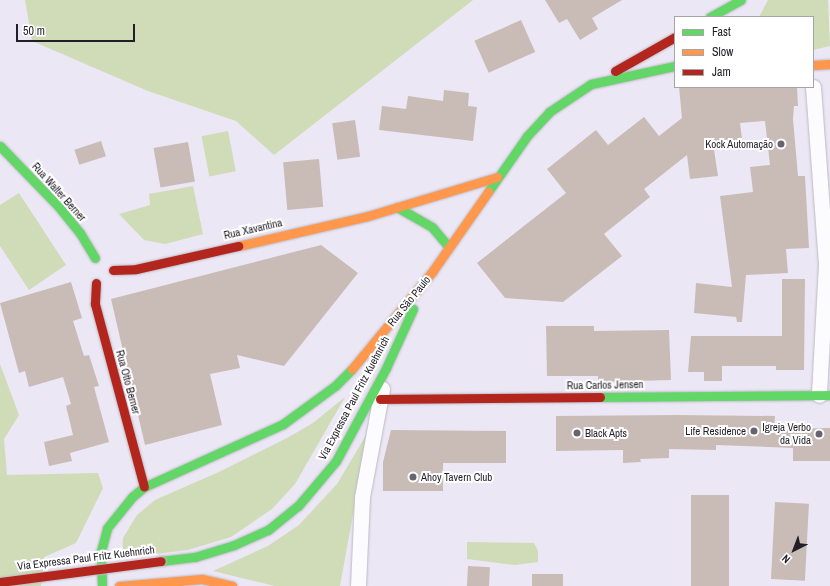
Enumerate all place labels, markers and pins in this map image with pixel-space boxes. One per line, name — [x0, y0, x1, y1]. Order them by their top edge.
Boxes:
place label: Kock Automação — [705, 137, 773, 151]
marker: Kock Automação — [776, 139, 786, 149]
place label: Igreja Verbo da Vida — [762, 421, 811, 447]
place label: Life Residence — [685, 424, 746, 438]
place label: Black Apts — [585, 426, 628, 440]
marker: Life Residence — [749, 426, 759, 436]
marker: Black Apts — [572, 428, 582, 438]
marker: Igreja Verbo da Vida — [814, 429, 824, 439]
place label: Ahoy Tavern Club — [421, 470, 492, 484]
marker: Ahoy Tavern Club — [408, 472, 418, 482]

